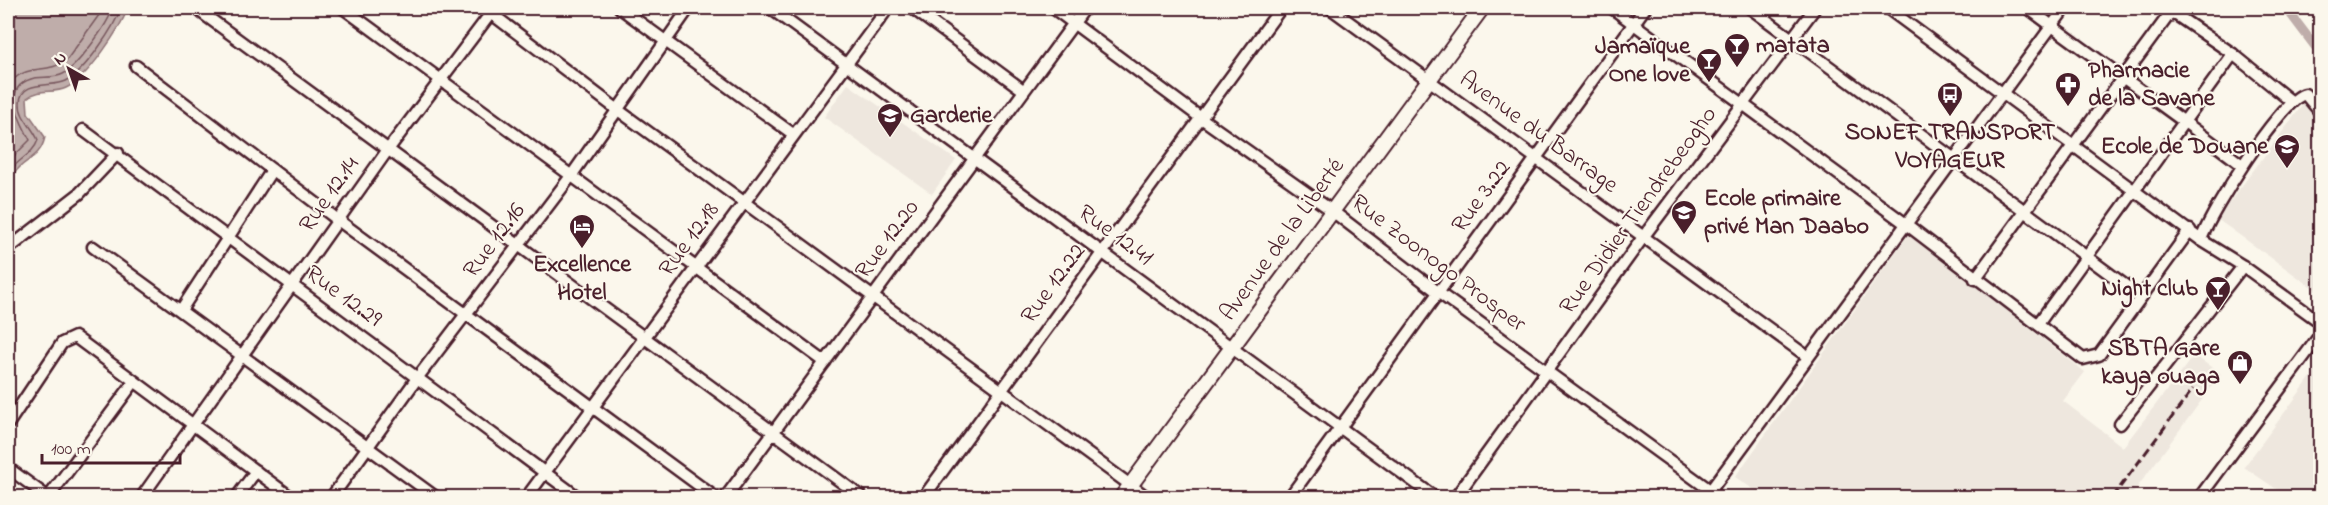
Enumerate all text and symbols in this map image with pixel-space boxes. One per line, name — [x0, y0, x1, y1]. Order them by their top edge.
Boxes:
place label: matata — [1756, 29, 1830, 64]
place label: Jamaïque One love — [1595, 30, 1691, 93]
bar icon: matata — [1722, 31, 1752, 69]
north arrow — [39, 39, 99, 99]
text: N — [49, 46, 73, 72]
bar icon: Jamaïque One love — [1694, 46, 1724, 84]
place label: Pharmacie de la Savane — [2088, 54, 2216, 117]
street label: Avenue du Barrage — [1451, 63, 1625, 203]
pharmacy icon: Pharmacie de la Savane — [2053, 70, 2083, 108]
bus stop icon: SONEF TRANSPORT VOYAGEUR — [1935, 80, 1965, 118]
place label: Garderie — [910, 99, 993, 134]
street label: Rue Didier Tiendrebeogho — [1551, 100, 1727, 322]
school or university icon: Garderie — [875, 101, 905, 139]
place label: SONEF TRANSPORT VOYAGEUR — [1845, 116, 2056, 179]
place label: Ecole de Douane — [2101, 130, 2269, 165]
school or university icon: Ecole de Douane — [2272, 132, 2302, 170]
street label: Rue 12.14 — [291, 150, 369, 240]
street label: Avenue de la Liberté — [1212, 151, 1354, 329]
street label: Rue 3.22 — [1444, 153, 1520, 241]
place label: Ecole primaire privé Man Daabo — [1704, 182, 1869, 245]
street label: Rue Zoonogo Prosper — [1343, 186, 1534, 342]
street label: Rue 12.20 — [847, 193, 929, 287]
street label: Rue 12.18 — [651, 195, 729, 285]
street label: Rue 12.16 — [455, 196, 535, 286]
street label: Rue 12.41 — [1070, 197, 1160, 276]
school or university icon: Ecole primaire privé Man Daabo — [1669, 198, 1699, 236]
hotel icon: Excellence Hotel — [567, 212, 597, 250]
street label: Rue 12.22 — [1013, 236, 1095, 332]
place label: Excellence Hotel — [533, 248, 632, 311]
street label: Rue 12.29 — [297, 257, 389, 337]
place label: Night club — [2101, 272, 2198, 308]
bar icon: Night club — [2203, 274, 2233, 312]
place label: SBTA Gare kaya ouaga — [2101, 332, 2221, 396]
shop icon: SBTA Gare kaya ouaga — [2225, 348, 2255, 386]
scale bar — [42, 427, 180, 465]
text: 100 m — [51, 437, 91, 463]

